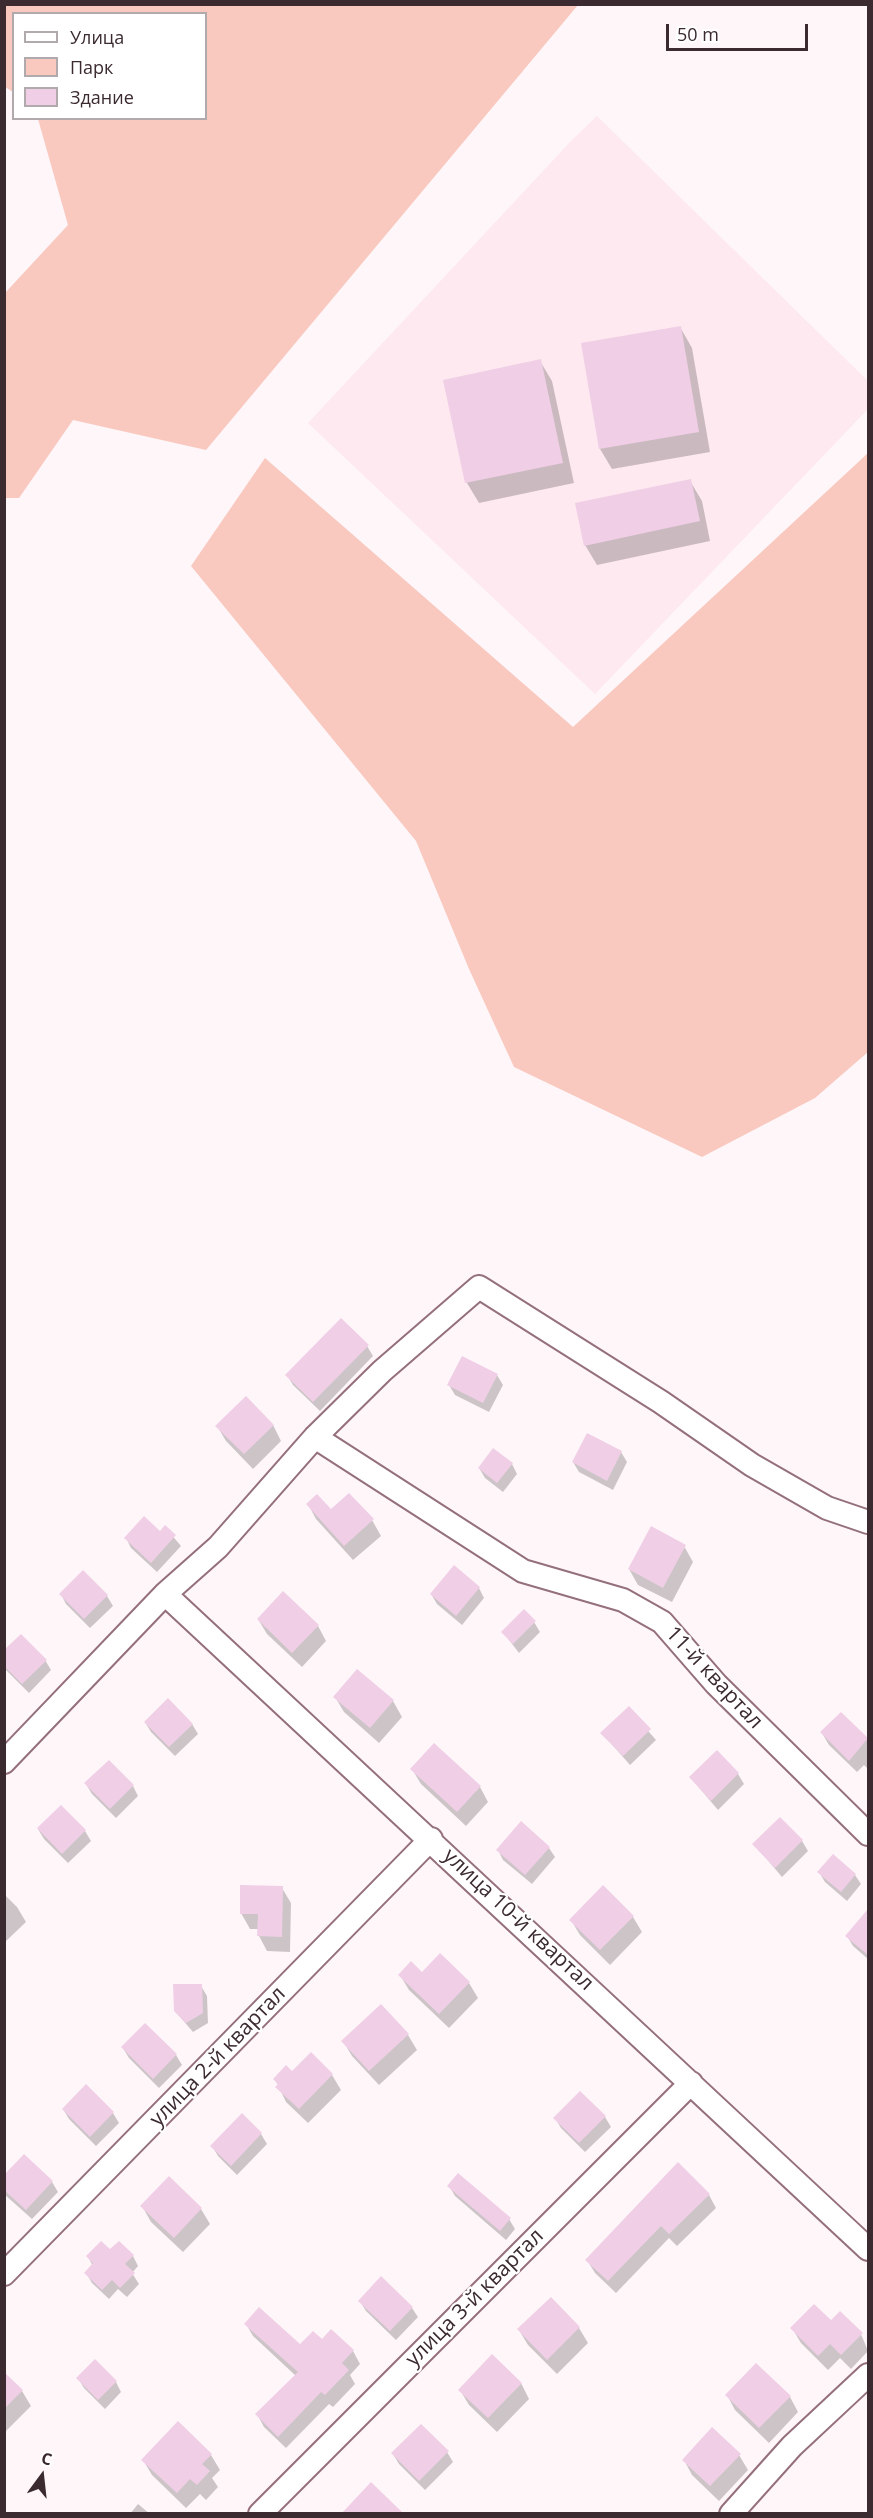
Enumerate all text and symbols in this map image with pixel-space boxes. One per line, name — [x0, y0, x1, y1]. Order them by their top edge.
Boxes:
legend — [12, 12, 207, 120]
scale bar — [669, 12, 812, 50]
text: 50 m — [677, 22, 719, 46]
text: Улица — [70, 25, 124, 49]
text: Парк — [70, 55, 113, 79]
text: Здание — [70, 85, 134, 109]
street label: 11-й квартал — [660, 1622, 768, 1734]
street label: улица 10-й квартал — [437, 1844, 599, 1996]
street label: улица 2-й квартал — [145, 1982, 291, 2132]
street label: улица 3-й квартал — [401, 2224, 549, 2372]
north arrow — [12, 2446, 72, 2506]
text: С — [39, 2447, 54, 2471]

